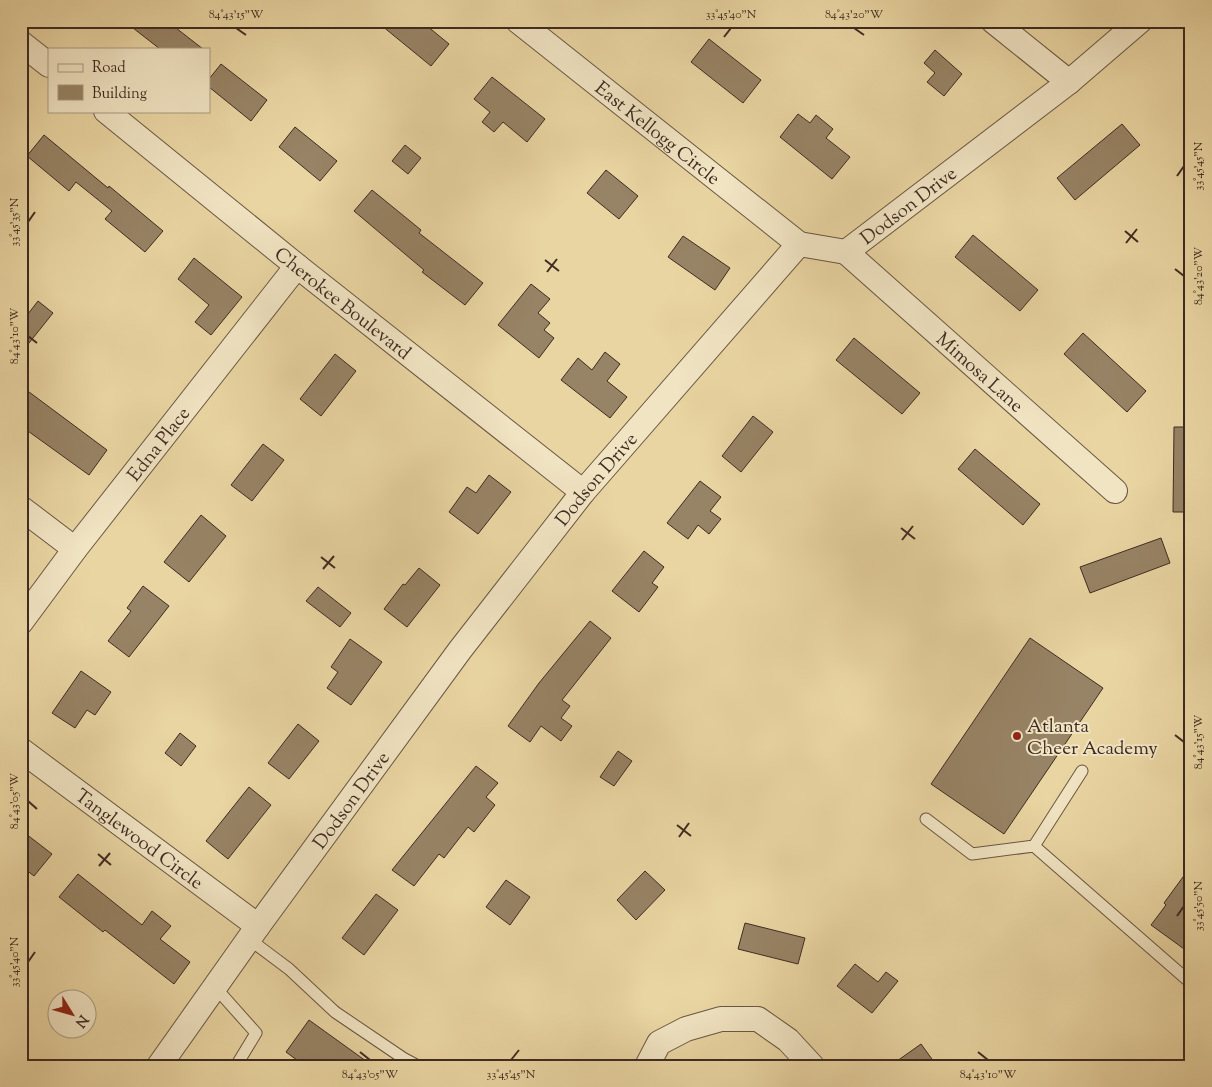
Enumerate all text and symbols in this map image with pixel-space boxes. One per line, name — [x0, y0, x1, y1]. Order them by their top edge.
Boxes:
text: 84°43'15"W — [209, 6, 264, 24]
text: 33°45'40"N — [706, 6, 757, 24]
text: 84°43'20"W — [825, 6, 884, 24]
legend — [48, 48, 210, 112]
text: Road — [92, 58, 126, 79]
street label: East Kellogg Circle — [588, 76, 725, 193]
text: Building — [92, 84, 147, 105]
text: 33°45'45"N — [1190, 141, 1208, 190]
street label: Dodson Drive — [855, 161, 963, 253]
text: 33°45'35"N — [6, 197, 24, 246]
street label: Cherokee Boulevard — [268, 242, 416, 367]
text: 84°43'20"W — [1190, 246, 1208, 305]
text: 84°43'10"W — [6, 307, 24, 364]
street label: Mimosa Lane — [929, 327, 1029, 420]
street label: Edna Place — [122, 402, 198, 488]
street label: Dodson Drive — [550, 427, 645, 533]
place label: Atlanta Cheer Academy — [1027, 714, 1158, 763]
text: 84°43'15"W — [1190, 714, 1208, 769]
marker: Atlanta Cheer Academy — [1011, 730, 1023, 742]
street label: Dodson Drive — [308, 747, 397, 856]
text: 84°43'05"W — [6, 772, 24, 829]
street label: Tanglewood Circle — [69, 784, 208, 897]
text: 33°45'50"N — [1190, 881, 1208, 931]
text: 33°45'40"N — [6, 936, 24, 987]
north arrow — [48, 990, 98, 1040]
text: N — [69, 1010, 92, 1031]
text: 84°43'05"W — [342, 1066, 399, 1084]
text: 33°45'45"N — [487, 1066, 536, 1084]
text: 84°43'10"W — [960, 1066, 1017, 1084]

